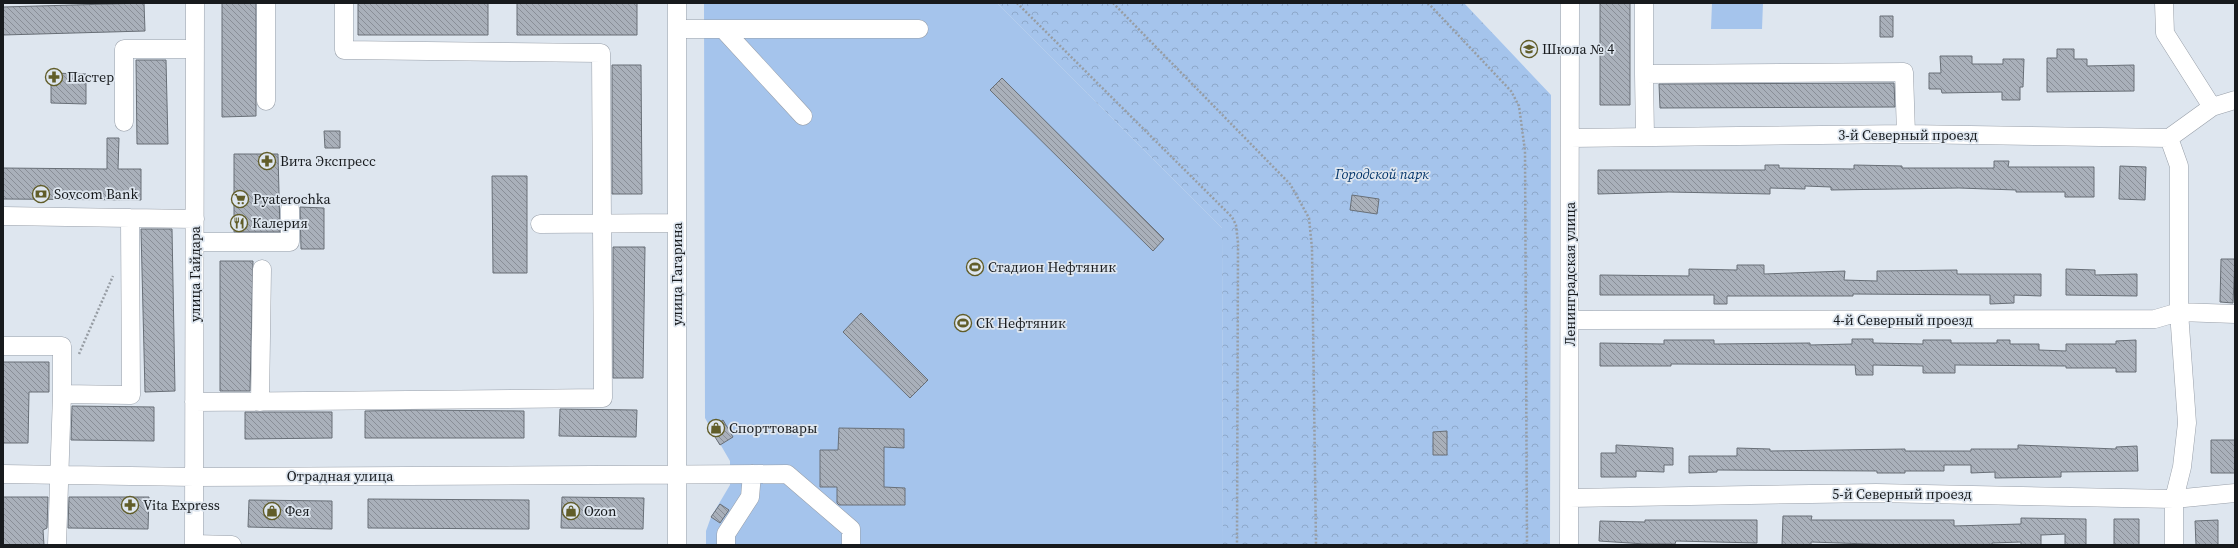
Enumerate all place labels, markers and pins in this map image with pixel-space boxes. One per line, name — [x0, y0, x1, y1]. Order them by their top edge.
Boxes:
school or university icon: Школа № 4 — [1519, 39, 1539, 59]
place label: Школа № 4 — [1542, 39, 1614, 59]
pharmacy icon: Пастер — [44, 67, 64, 87]
place label: Пастер — [67, 67, 114, 87]
pharmacy icon: Вита Экспресс — [257, 151, 277, 171]
place label: Вита Экспресс — [280, 151, 376, 171]
bank icon: Sovcom Bank — [31, 184, 51, 204]
place label: Sovcom Bank — [54, 184, 138, 204]
supermarket icon: Pyaterochka — [230, 189, 250, 209]
place label: Pyaterochka — [253, 189, 332, 209]
restaurant icon: Калерия — [229, 213, 249, 233]
place label: Калерия — [252, 213, 308, 233]
sports icon: Стадион Нефтяник — [965, 257, 985, 277]
place label: Стадион Нефтяник — [988, 257, 1116, 277]
sports icon: СК Нефтяник — [953, 313, 973, 333]
place label: СК Нефтяник — [976, 313, 1066, 333]
shop icon: Спорттовары — [706, 418, 726, 438]
place label: Спорттовары — [729, 418, 817, 438]
pharmacy icon: Vita Express — [120, 495, 140, 515]
place label: Vita Express — [143, 495, 220, 515]
shop icon: Фея — [262, 501, 282, 521]
place label: Фея — [285, 501, 310, 521]
shop icon: Ozon — [561, 501, 581, 521]
place label: Ozon — [584, 501, 617, 521]

